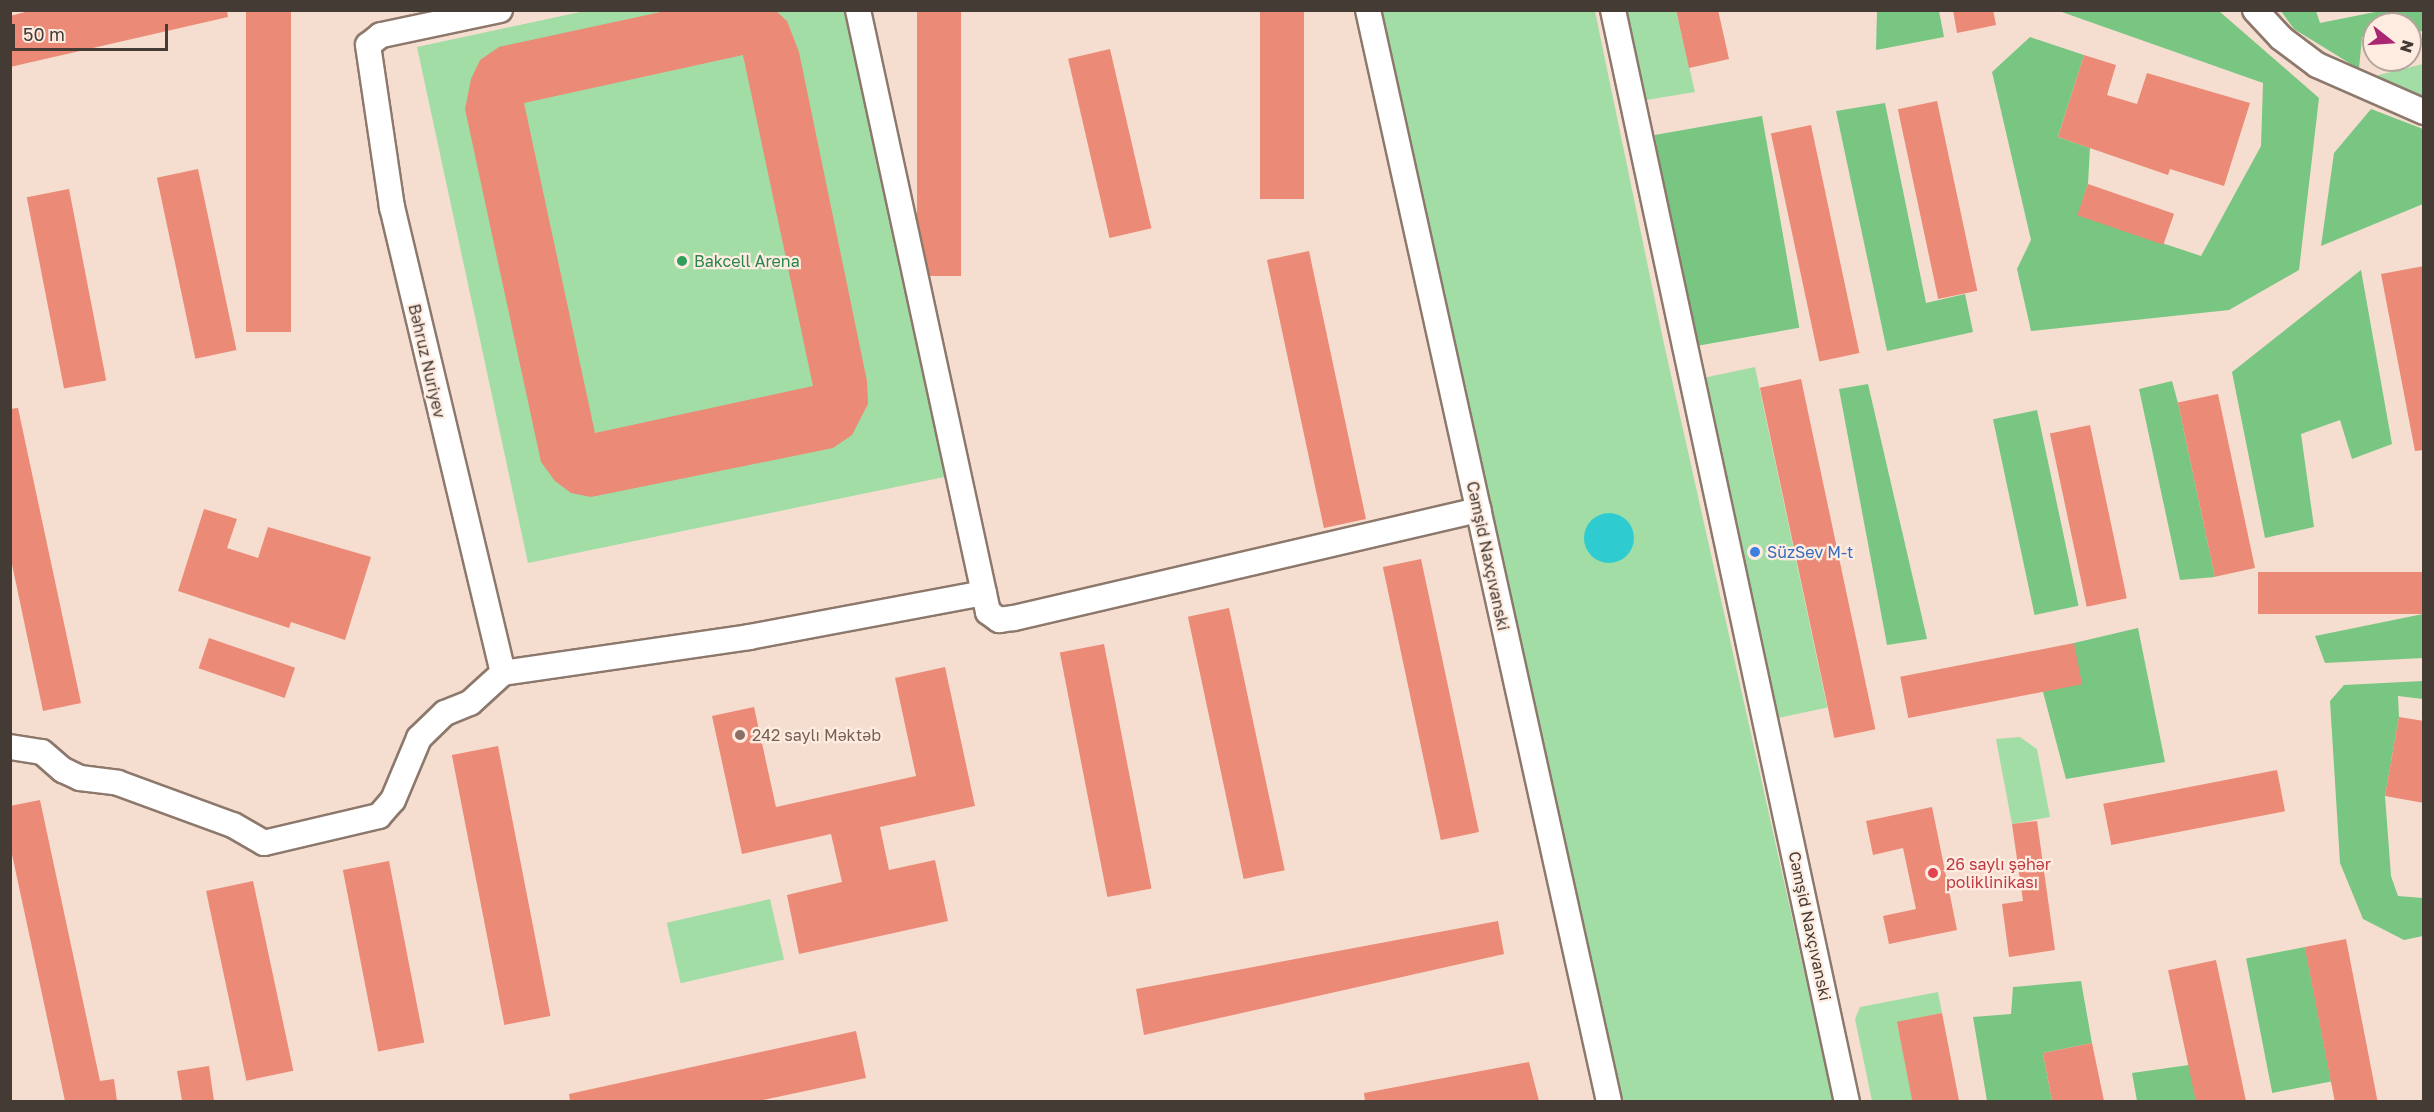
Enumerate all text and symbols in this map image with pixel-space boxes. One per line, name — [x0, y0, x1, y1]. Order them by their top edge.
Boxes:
scale bar — [15, 12, 171, 50]
north arrow — [2362, 12, 2422, 72]
text: 50 m — [23, 23, 65, 45]
text: N — [2396, 38, 2419, 55]
place label: Bakcell Arena — [694, 251, 800, 271]
marker: Bakcell Arena — [675, 254, 689, 268]
street label: Bəhruz Nuriyev — [405, 302, 449, 420]
street label: Cəmşid Naxçıvanski — [1463, 479, 1513, 633]
place label: SüzSev M-t — [1767, 542, 1853, 562]
marker: SüzSev M-t — [1748, 545, 1762, 559]
place label: 242 saylı Məktəb — [752, 725, 881, 745]
marker: 242 saylı Məktəb — [733, 728, 747, 742]
street label: Cəmşid Naxçıvanski — [1785, 849, 1835, 1003]
place label: 26 saylı şəhər poliklinikası — [1946, 854, 2051, 892]
marker: 26 saylı şəhər poliklinikası — [1924, 864, 1942, 882]

